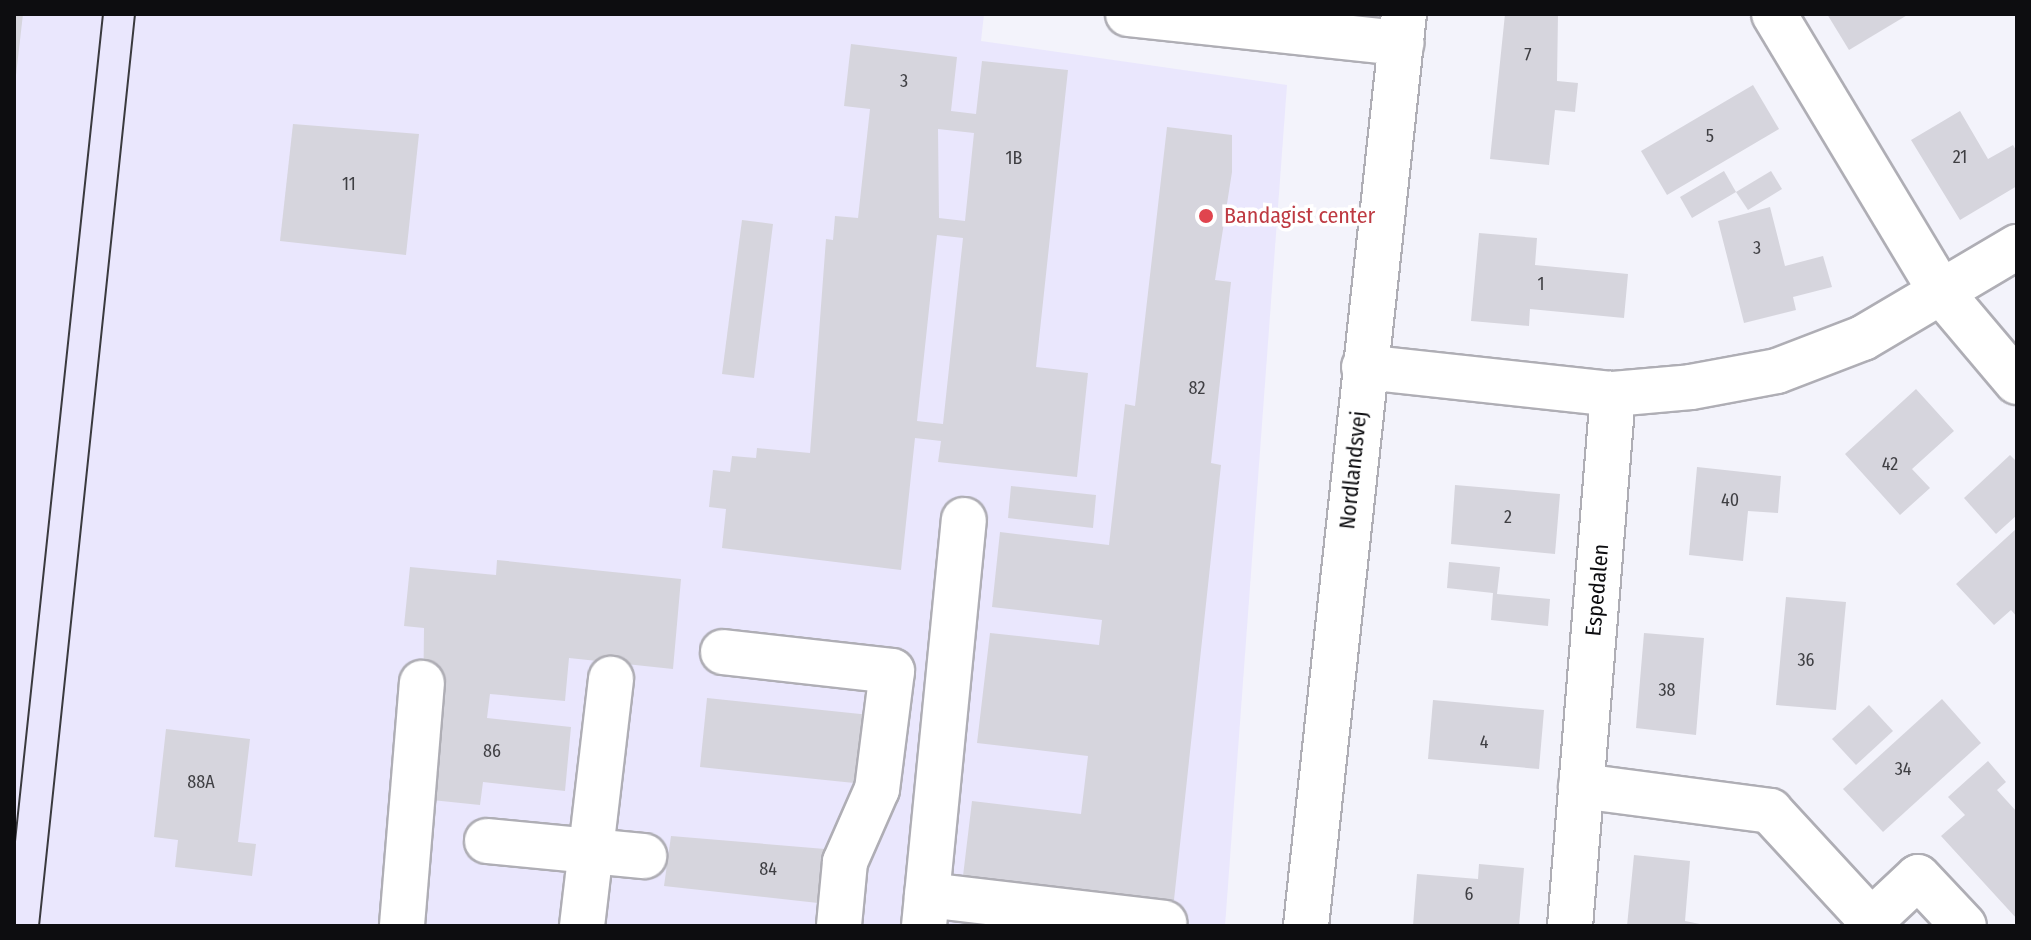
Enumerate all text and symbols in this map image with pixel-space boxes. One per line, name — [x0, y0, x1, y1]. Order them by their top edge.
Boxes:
house number: 7 — [1524, 44, 1532, 66]
house number: 3 — [900, 70, 908, 92]
house number: 5 — [1706, 125, 1714, 147]
house number: 21 — [1953, 146, 1967, 168]
house number: 1B — [1006, 147, 1022, 169]
house number: 11 — [342, 173, 356, 195]
place label: Bandagist center — [1224, 203, 1375, 229]
marker: Bandagist center — [1195, 205, 1217, 227]
house number: 3 — [1753, 237, 1761, 259]
house number: 1 — [1537, 273, 1545, 295]
house number: 82 — [1189, 377, 1205, 399]
street label: Nordlandsvej — [1334, 410, 1372, 530]
house number: 42 — [1882, 453, 1898, 475]
house number: 40 — [1721, 489, 1739, 511]
house number: 2 — [1504, 506, 1512, 528]
street label: Espedalen — [1580, 543, 1614, 637]
house number: 36 — [1797, 649, 1815, 671]
house number: 38 — [1658, 679, 1676, 701]
house number: 4 — [1480, 731, 1488, 753]
house number: 86 — [483, 740, 501, 762]
house number: 34 — [1895, 758, 1911, 780]
house number: 88A — [187, 771, 215, 793]
house number: 84 — [759, 858, 777, 880]
house number: 6 — [1465, 883, 1473, 905]

